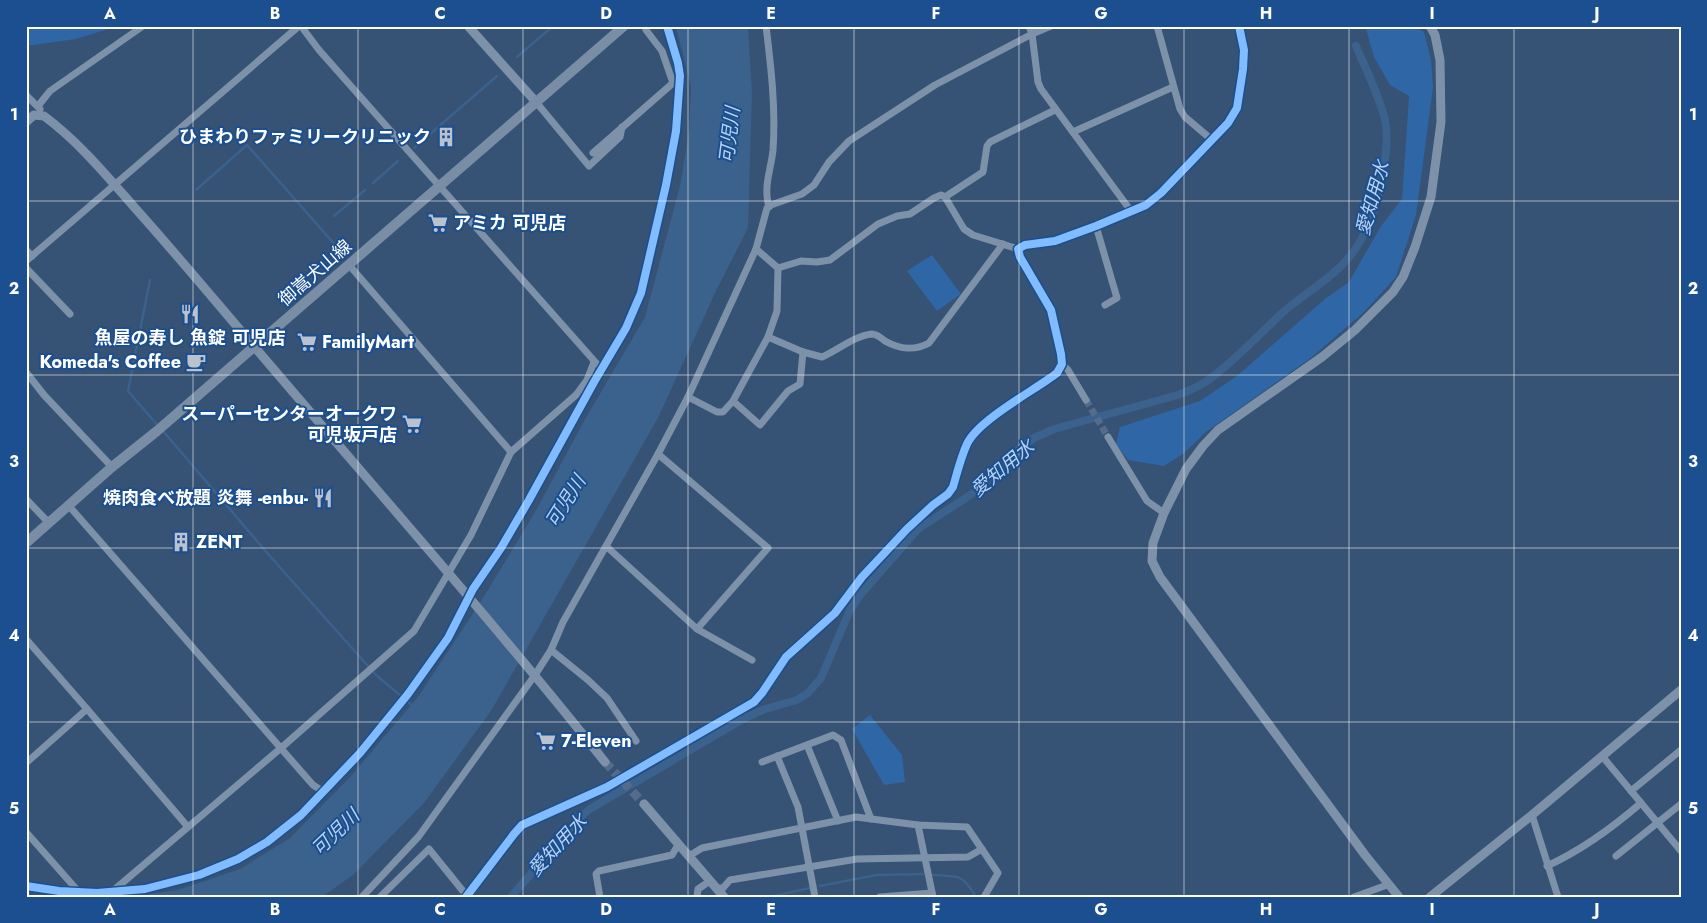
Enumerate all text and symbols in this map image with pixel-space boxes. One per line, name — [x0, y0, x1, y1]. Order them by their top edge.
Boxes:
text: A — [103, 2, 116, 25]
text: B — [270, 2, 280, 25]
text: C — [434, 2, 446, 25]
text: D — [600, 2, 612, 25]
text: E — [766, 2, 776, 25]
text: F — [932, 2, 940, 25]
text: G — [1094, 2, 1108, 25]
text: H — [1260, 2, 1272, 25]
text: I — [1429, 2, 1435, 25]
text: J — [1591, 2, 1600, 25]
text: 1 — [10, 103, 18, 126]
water label: 可児川 — [713, 103, 747, 165]
text: 1 — [1689, 103, 1697, 126]
place label: ひまわりファミリークリニック — [179, 124, 431, 150]
building icon: ひまわりファミリークリニック — [435, 126, 457, 148]
water label: 愛知用水 — [1349, 156, 1396, 238]
place label: アミカ 可児店 — [453, 210, 566, 236]
supermarket icon: アミカ 可児店 — [427, 212, 449, 234]
street label: 御嵩犬山線 — [273, 234, 357, 312]
text: 2 — [9, 277, 19, 300]
text: 2 — [1688, 277, 1698, 300]
restaurant icon: 魚屋の寿し 魚錠 可児店 — [179, 303, 201, 325]
place label: 魚屋の寿し 魚錠 可児店 — [95, 325, 285, 351]
place label: FamilyMart — [322, 329, 414, 355]
supermarket icon: FamilyMart — [296, 331, 318, 353]
place label: Komeda's Coffee — [39, 349, 181, 375]
cafe icon: Komeda's Coffee — [185, 351, 207, 373]
place label: スーパーセンターオークワ 可児坂戸店 — [181, 401, 397, 448]
supermarket icon: スーパーセンターオークワ 可児坂戸店 — [401, 413, 423, 435]
water label: 愛知用水 — [965, 432, 1042, 503]
text: 3 — [9, 450, 19, 473]
text: 3 — [1688, 450, 1698, 473]
water label: 可児川 — [539, 468, 593, 533]
place label: 焼肉食べ放題 炎舞 ‐enbu‐ — [103, 485, 308, 511]
restaurant icon: 焼肉食べ放題 炎舞 ‐enbu‐ — [312, 487, 334, 509]
place label: ZENT — [196, 529, 243, 555]
building icon: ZENT — [170, 531, 192, 553]
text: 4 — [8, 624, 20, 647]
text: 4 — [1687, 624, 1699, 647]
place label: 7-Eleven — [561, 728, 632, 754]
supermarket icon: 7-Eleven — [535, 730, 557, 752]
text: 5 — [9, 797, 19, 820]
text: 5 — [1688, 797, 1698, 820]
water label: 可児川 — [305, 801, 367, 862]
water label: 愛知用水 — [522, 807, 595, 882]
text: A — [103, 898, 116, 921]
text: B — [270, 898, 280, 921]
text: C — [434, 898, 446, 921]
text: D — [600, 898, 612, 921]
text: E — [766, 898, 776, 921]
text: F — [932, 898, 940, 921]
text: G — [1094, 898, 1108, 921]
text: H — [1260, 898, 1272, 921]
text: I — [1429, 898, 1435, 921]
text: J — [1591, 898, 1600, 921]

